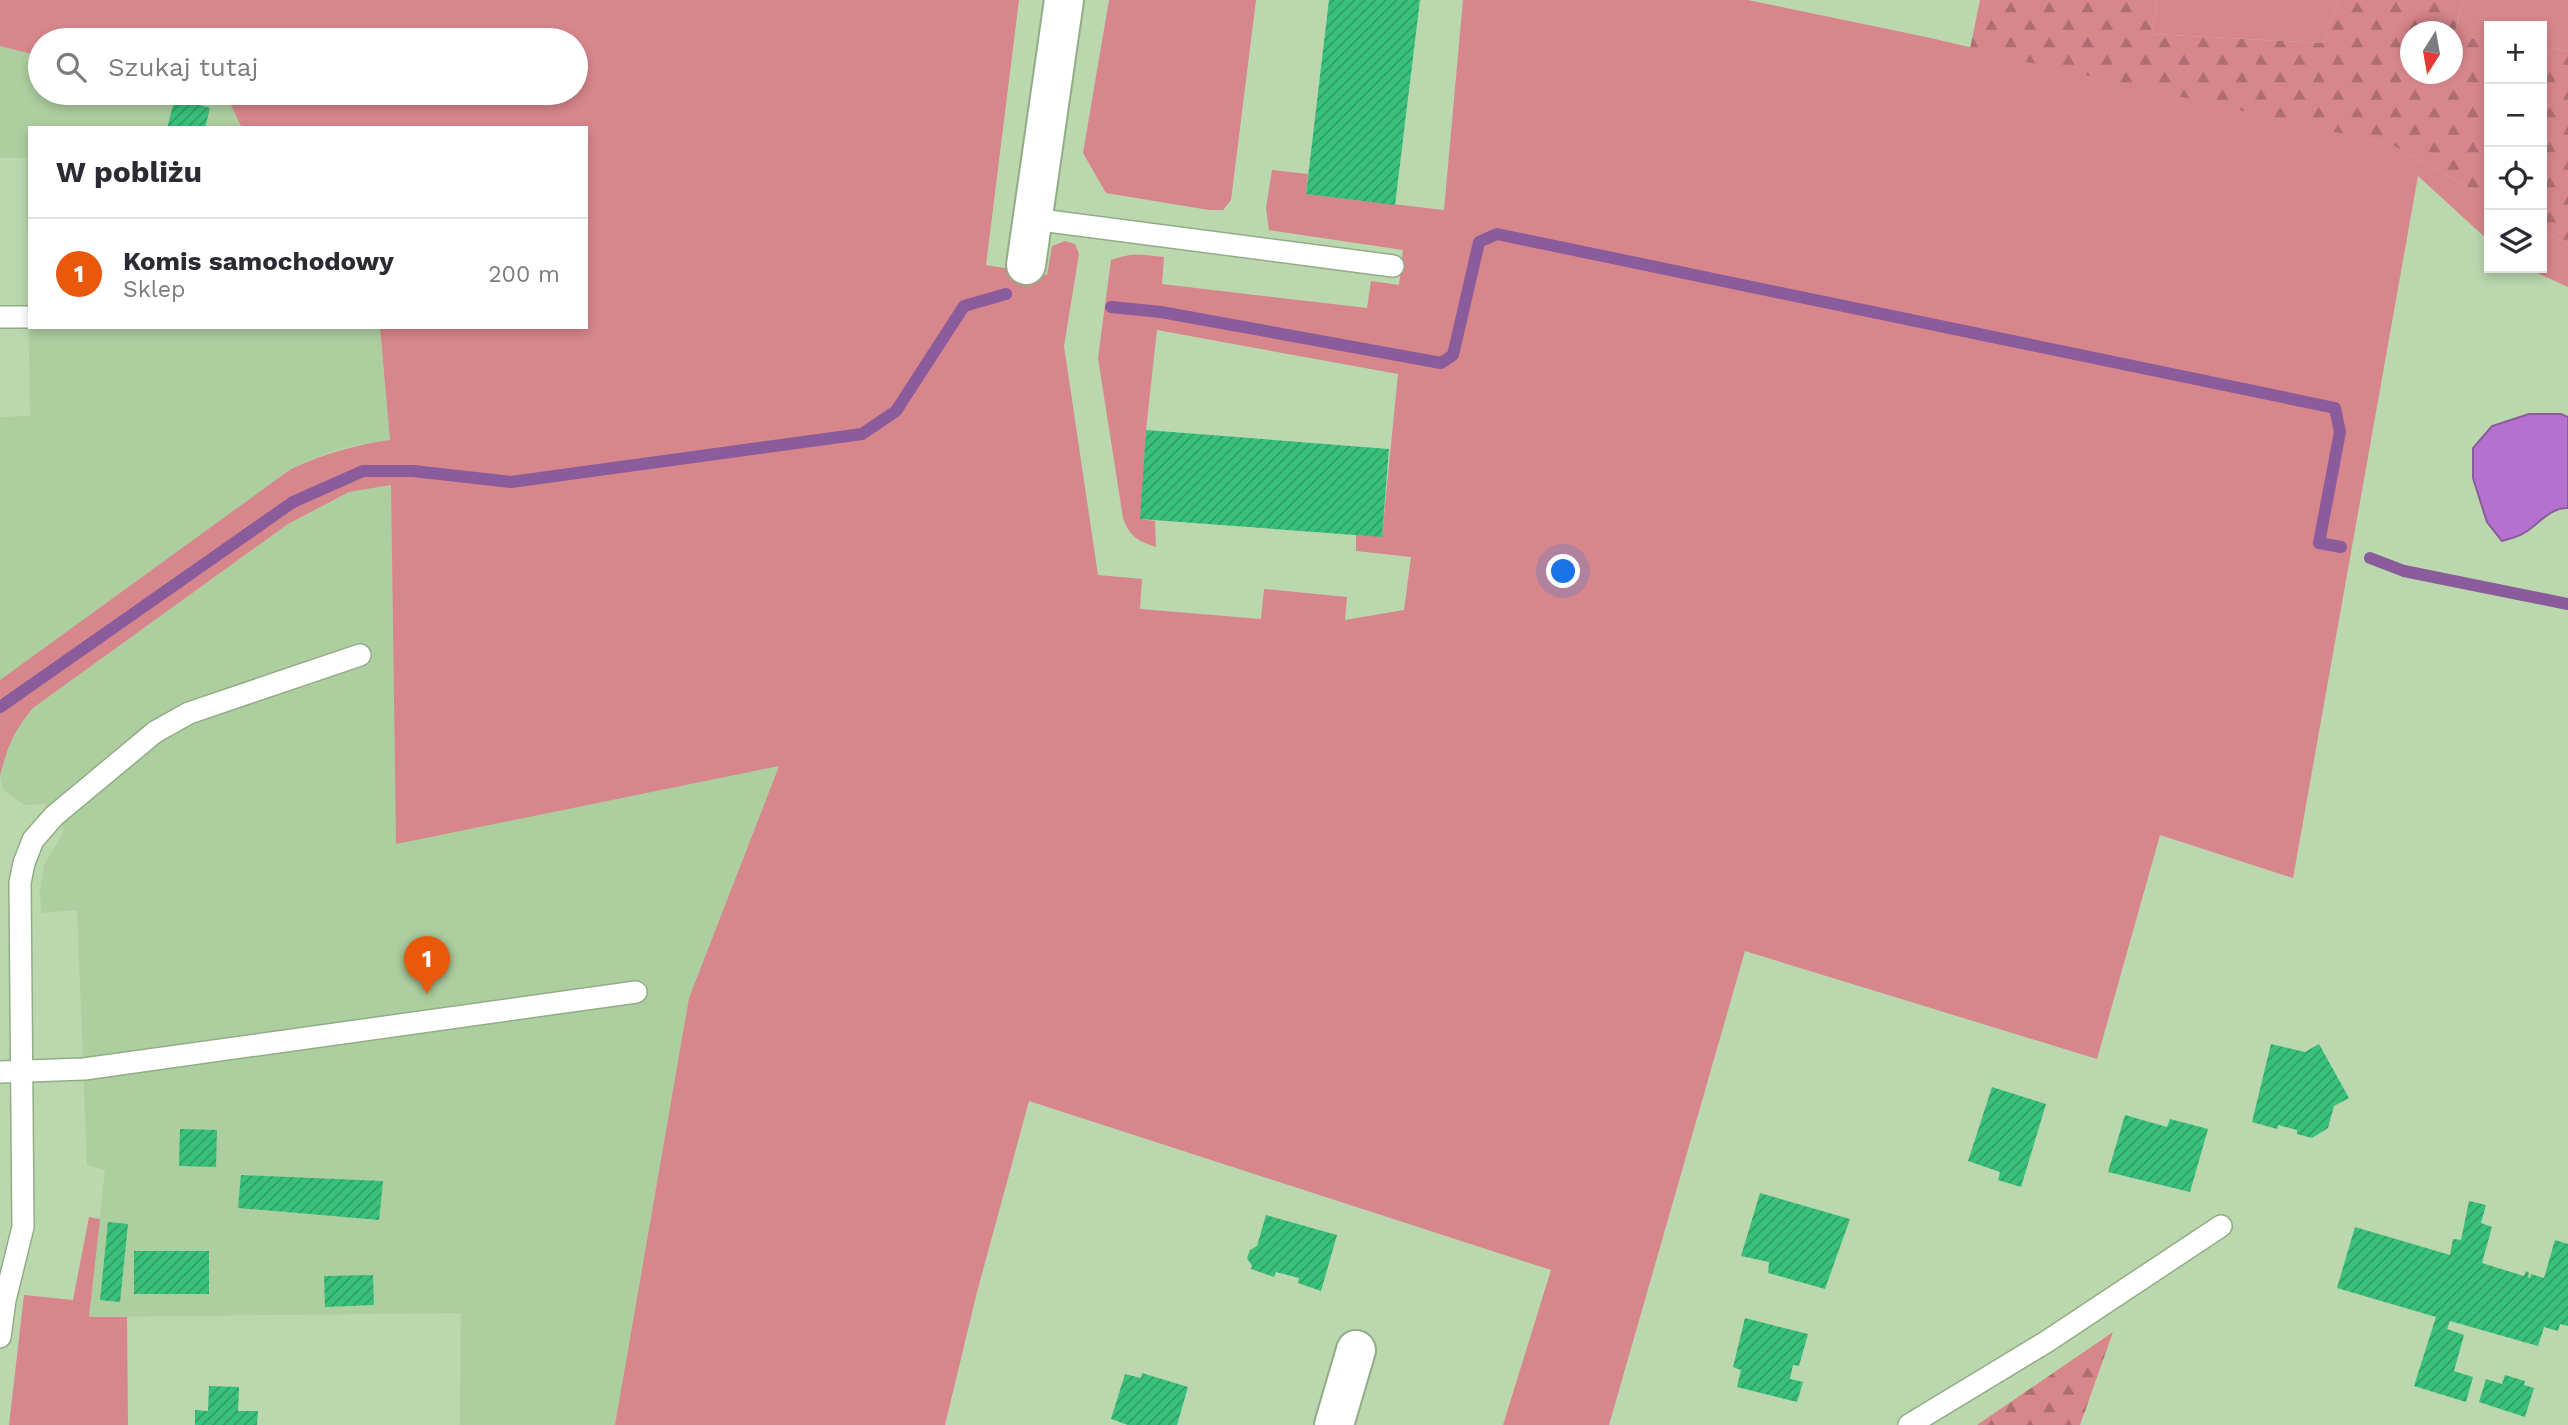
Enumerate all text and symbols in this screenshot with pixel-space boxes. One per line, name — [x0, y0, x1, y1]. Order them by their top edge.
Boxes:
north arrow — [2400, 21, 2463, 84]
map controls — [2484, 21, 2547, 273]
button: + — [2484, 21, 2547, 84]
search box — [28, 28, 588, 105]
icon: search — [52, 48, 90, 86]
text: Szukaj tutaj — [108, 52, 258, 82]
button: − — [2484, 84, 2547, 147]
button: locate — [2484, 147, 2547, 210]
text: W pobliżu — [56, 154, 202, 189]
button: layers — [2484, 210, 2547, 273]
text: Komis samochodowy — [123, 246, 394, 276]
text: 1 — [74, 261, 84, 288]
text: 200 m — [488, 261, 560, 288]
text: Sklep — [123, 276, 186, 303]
your location — [1546, 554, 1580, 588]
pin: 1 — [404, 936, 450, 994]

